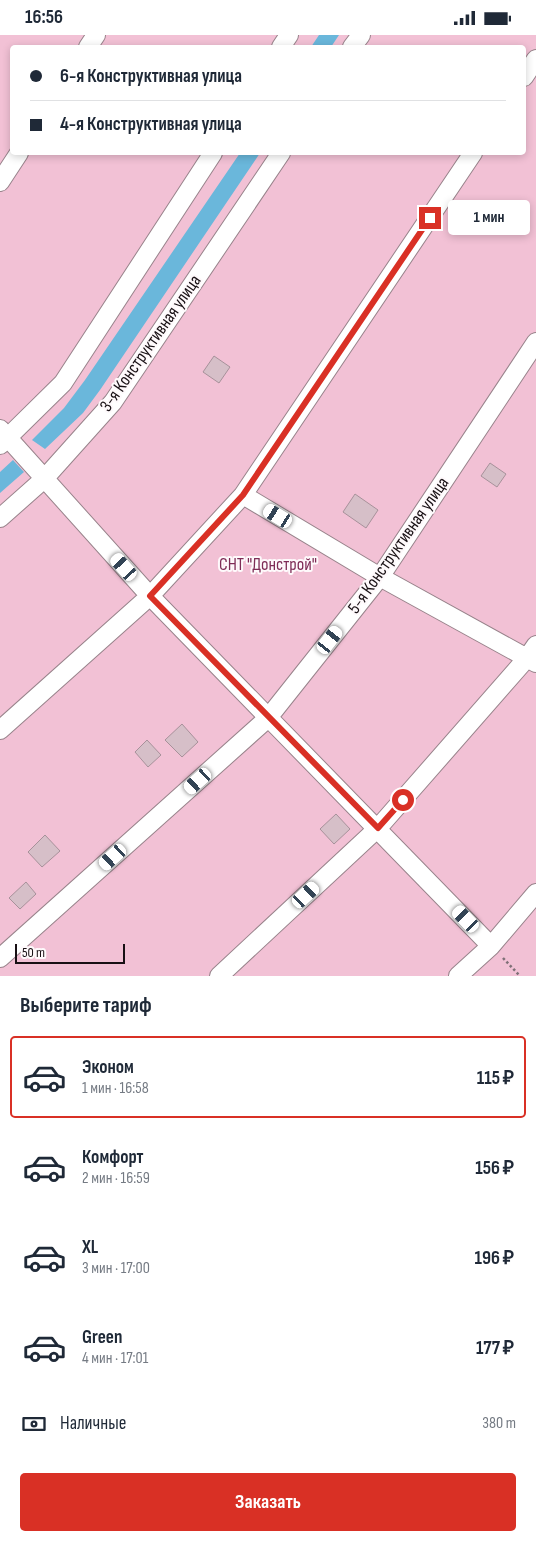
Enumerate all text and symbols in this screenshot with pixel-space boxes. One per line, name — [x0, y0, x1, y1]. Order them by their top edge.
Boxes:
text: 16:56 — [25, 6, 63, 29]
text: 6-я Конструктивная улица — [60, 65, 242, 88]
text: 4-я Конструктивная улица — [60, 113, 242, 136]
callout: 1 мин — [448, 201, 530, 235]
route end — [419, 207, 441, 229]
text: 1 мин — [473, 208, 505, 227]
street label: 3-я Конструктивная улица — [95, 271, 205, 416]
street label: 5-я Конструктивная улица — [343, 473, 453, 618]
car — [261, 502, 294, 530]
car — [108, 551, 139, 583]
park label: СНТ "Донстрой" — [219, 554, 317, 575]
car — [314, 624, 345, 656]
car — [181, 765, 214, 797]
route start — [392, 789, 414, 811]
car — [96, 841, 129, 873]
car — [289, 879, 322, 911]
car — [450, 903, 481, 935]
scale bar — [15, 941, 125, 964]
text: 50 m — [22, 944, 45, 961]
text: Выберите тариф — [20, 992, 152, 1019]
icon: car — [22, 1055, 67, 1100]
text: Эконом — [82, 1056, 134, 1079]
text: 115 ₽ — [477, 1067, 514, 1090]
text: 1 мин · 16:58 — [82, 1079, 149, 1098]
icon: car — [22, 1145, 67, 1190]
text: Комфорт — [82, 1146, 144, 1169]
text: 156 ₽ — [475, 1157, 514, 1180]
text: 2 мин · 16:59 — [82, 1169, 150, 1188]
icon: car — [22, 1235, 67, 1280]
text: XL — [82, 1236, 98, 1259]
text: 196 ₽ — [475, 1247, 514, 1270]
text: 3 мин · 17:00 — [82, 1259, 150, 1278]
icon: car — [22, 1325, 67, 1370]
text: Green — [82, 1326, 122, 1349]
text: 177 ₽ — [476, 1337, 514, 1360]
text: 4 мин · 17:01 — [82, 1349, 148, 1368]
icon: cash — [20, 1410, 48, 1438]
text: Наличные — [60, 1412, 126, 1435]
text: 380 m — [482, 1414, 516, 1433]
button: Заказать — [20, 1473, 516, 1531]

